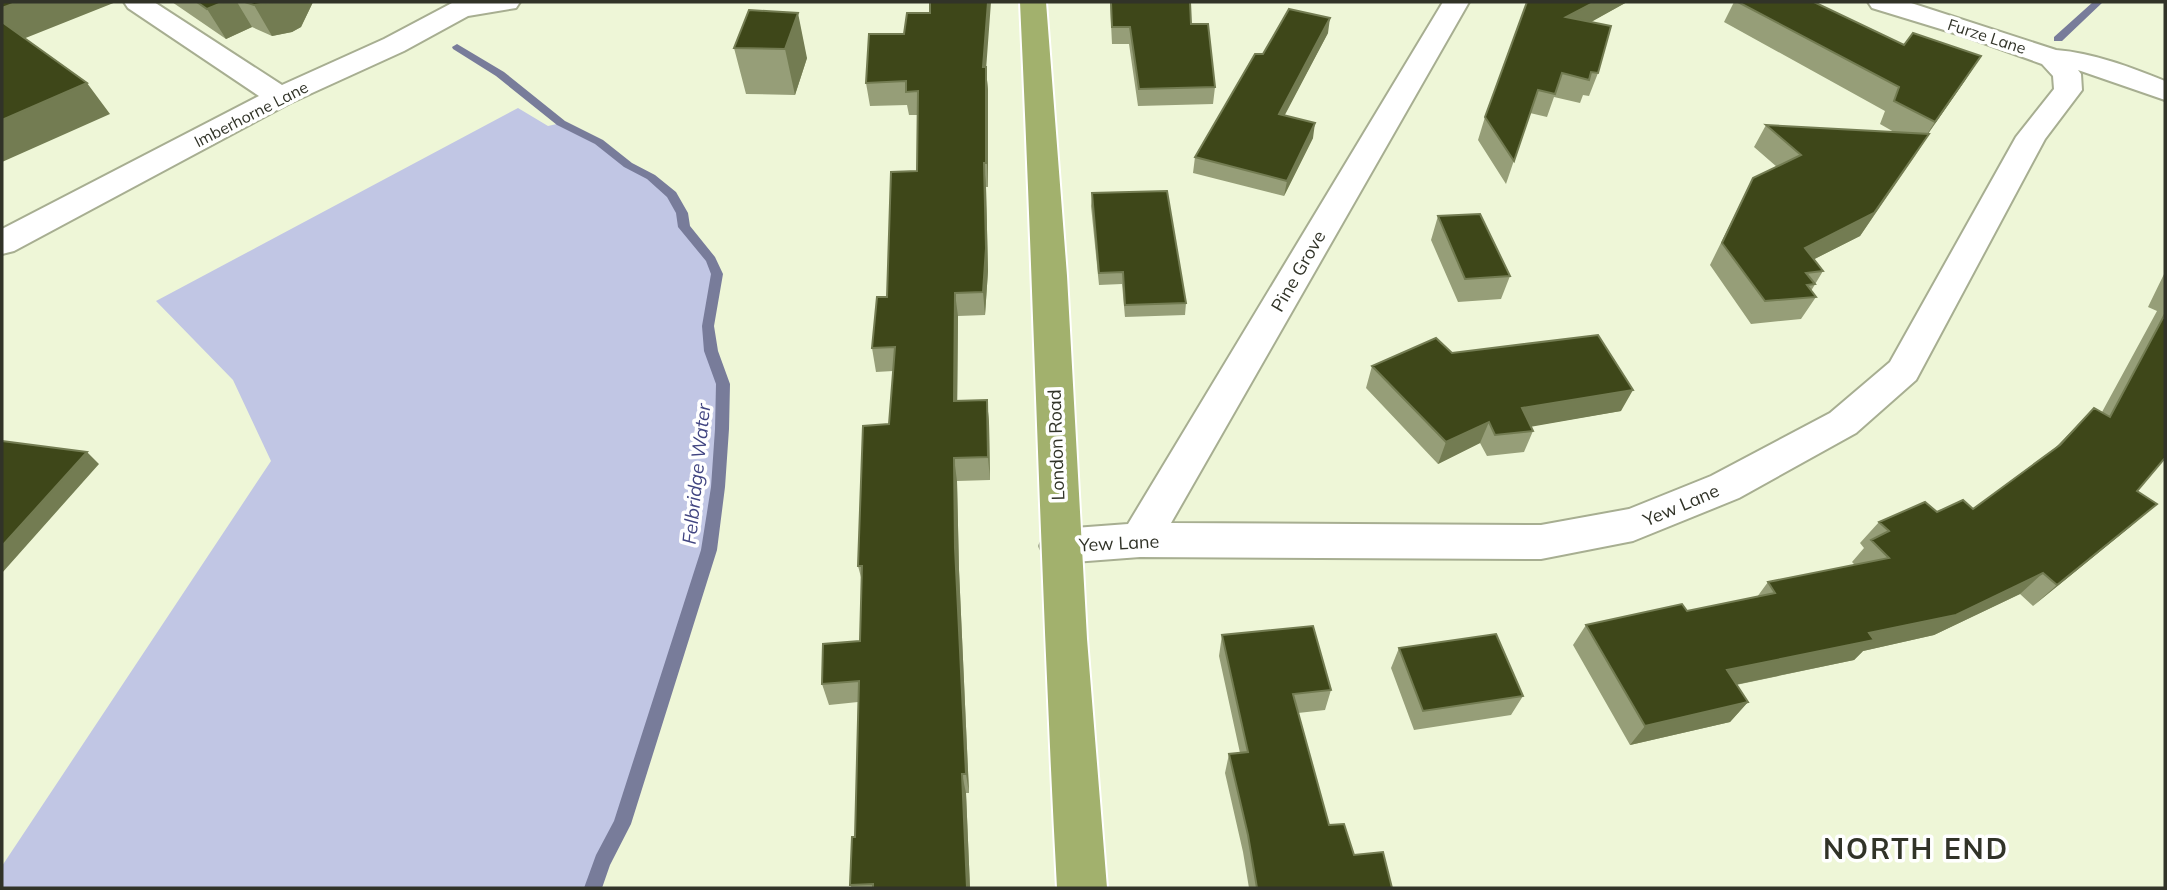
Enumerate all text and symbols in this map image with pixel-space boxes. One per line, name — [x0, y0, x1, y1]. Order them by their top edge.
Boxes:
street label: Furze Lane — [1945, 14, 2029, 58]
street label: Imberhorne Lane — [191, 77, 311, 151]
street label: Pine Grove — [1266, 226, 1330, 316]
street label: London Road — [1043, 389, 1069, 501]
water label: Felbridge Water — [677, 401, 715, 546]
street label: Yew Lane — [1639, 479, 1723, 532]
street label: Yew Lane — [1077, 529, 1160, 557]
district label: NORTH END — [1823, 831, 2009, 866]

